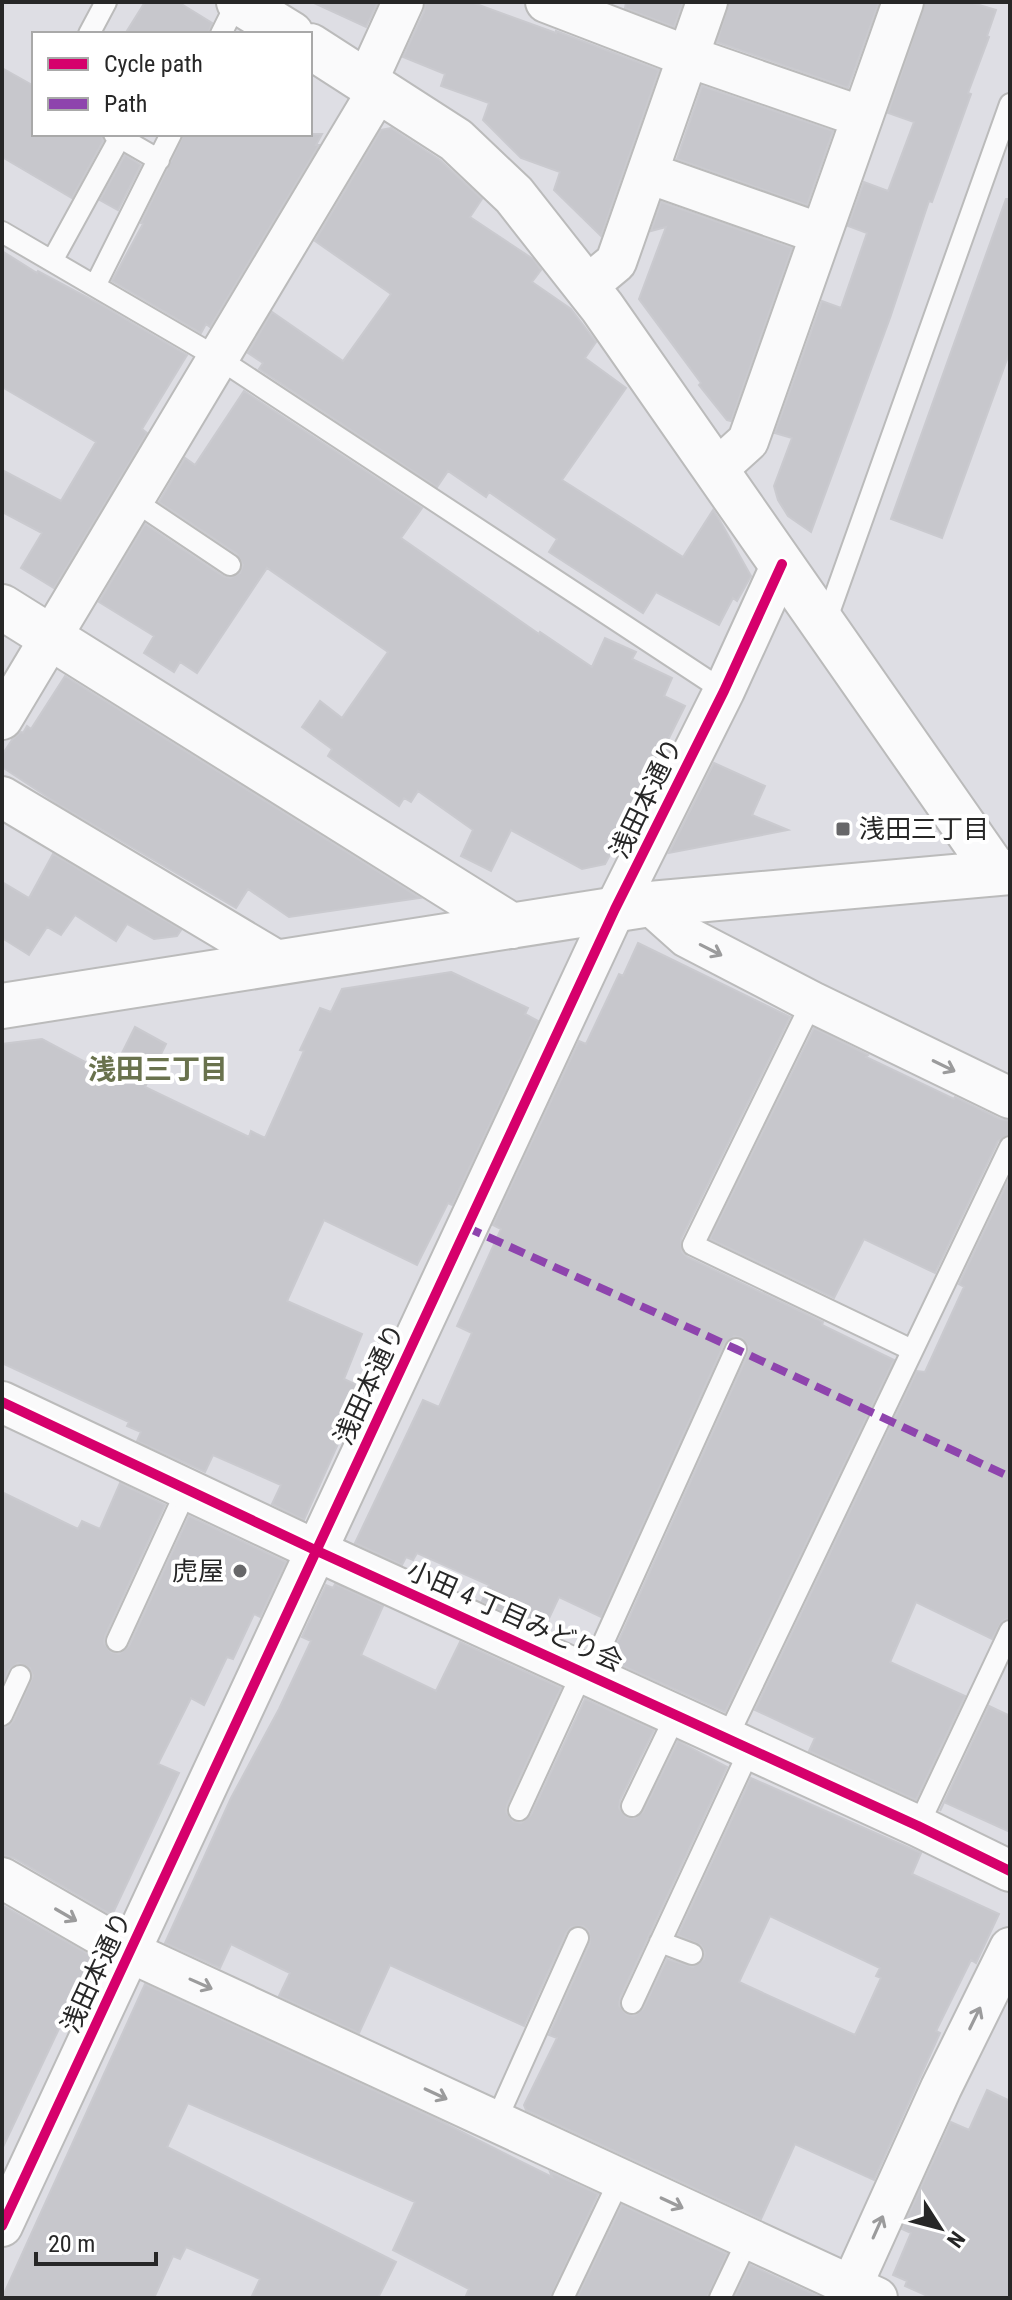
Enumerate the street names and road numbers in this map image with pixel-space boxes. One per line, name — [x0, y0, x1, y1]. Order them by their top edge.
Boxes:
street label: 浅田本通り — [604, 733, 688, 863]
street label: 浅田本通り — [328, 1319, 410, 1449]
street label: 小田 4 丁目みどり会 — [403, 1555, 627, 1677]
street label: 浅田本通り — [55, 1907, 137, 2037]

